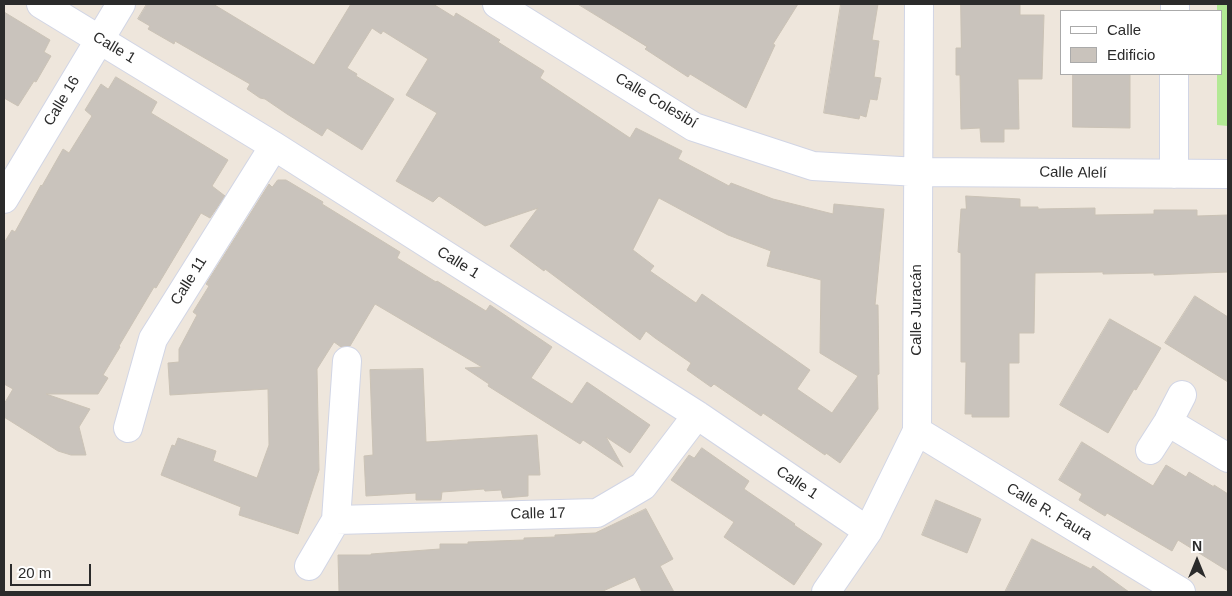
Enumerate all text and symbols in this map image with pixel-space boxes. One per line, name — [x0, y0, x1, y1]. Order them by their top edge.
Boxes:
legend — [1060, 10, 1222, 75]
text: Calle — [1107, 21, 1141, 38]
street label: Calle 1 — [89, 28, 139, 68]
text: Edificio — [1107, 46, 1155, 63]
street label: Calle Colesibí — [612, 69, 700, 133]
street label: Calle 16 — [40, 73, 84, 129]
street label: Calle Alelí — [1039, 163, 1107, 183]
street label: Calle 1 — [433, 243, 483, 283]
street label: Calle 11 — [167, 253, 211, 309]
street label: Calle Juracán — [908, 264, 926, 356]
street label: Calle 1 — [773, 462, 821, 504]
street label: Calle R. Faura — [1003, 479, 1095, 545]
street label: Calle 17 — [510, 505, 566, 523]
north arrow — [1172, 536, 1222, 586]
text: N — [1192, 538, 1202, 554]
scale bar — [12, 554, 94, 586]
text: 20 m — [18, 564, 51, 581]

